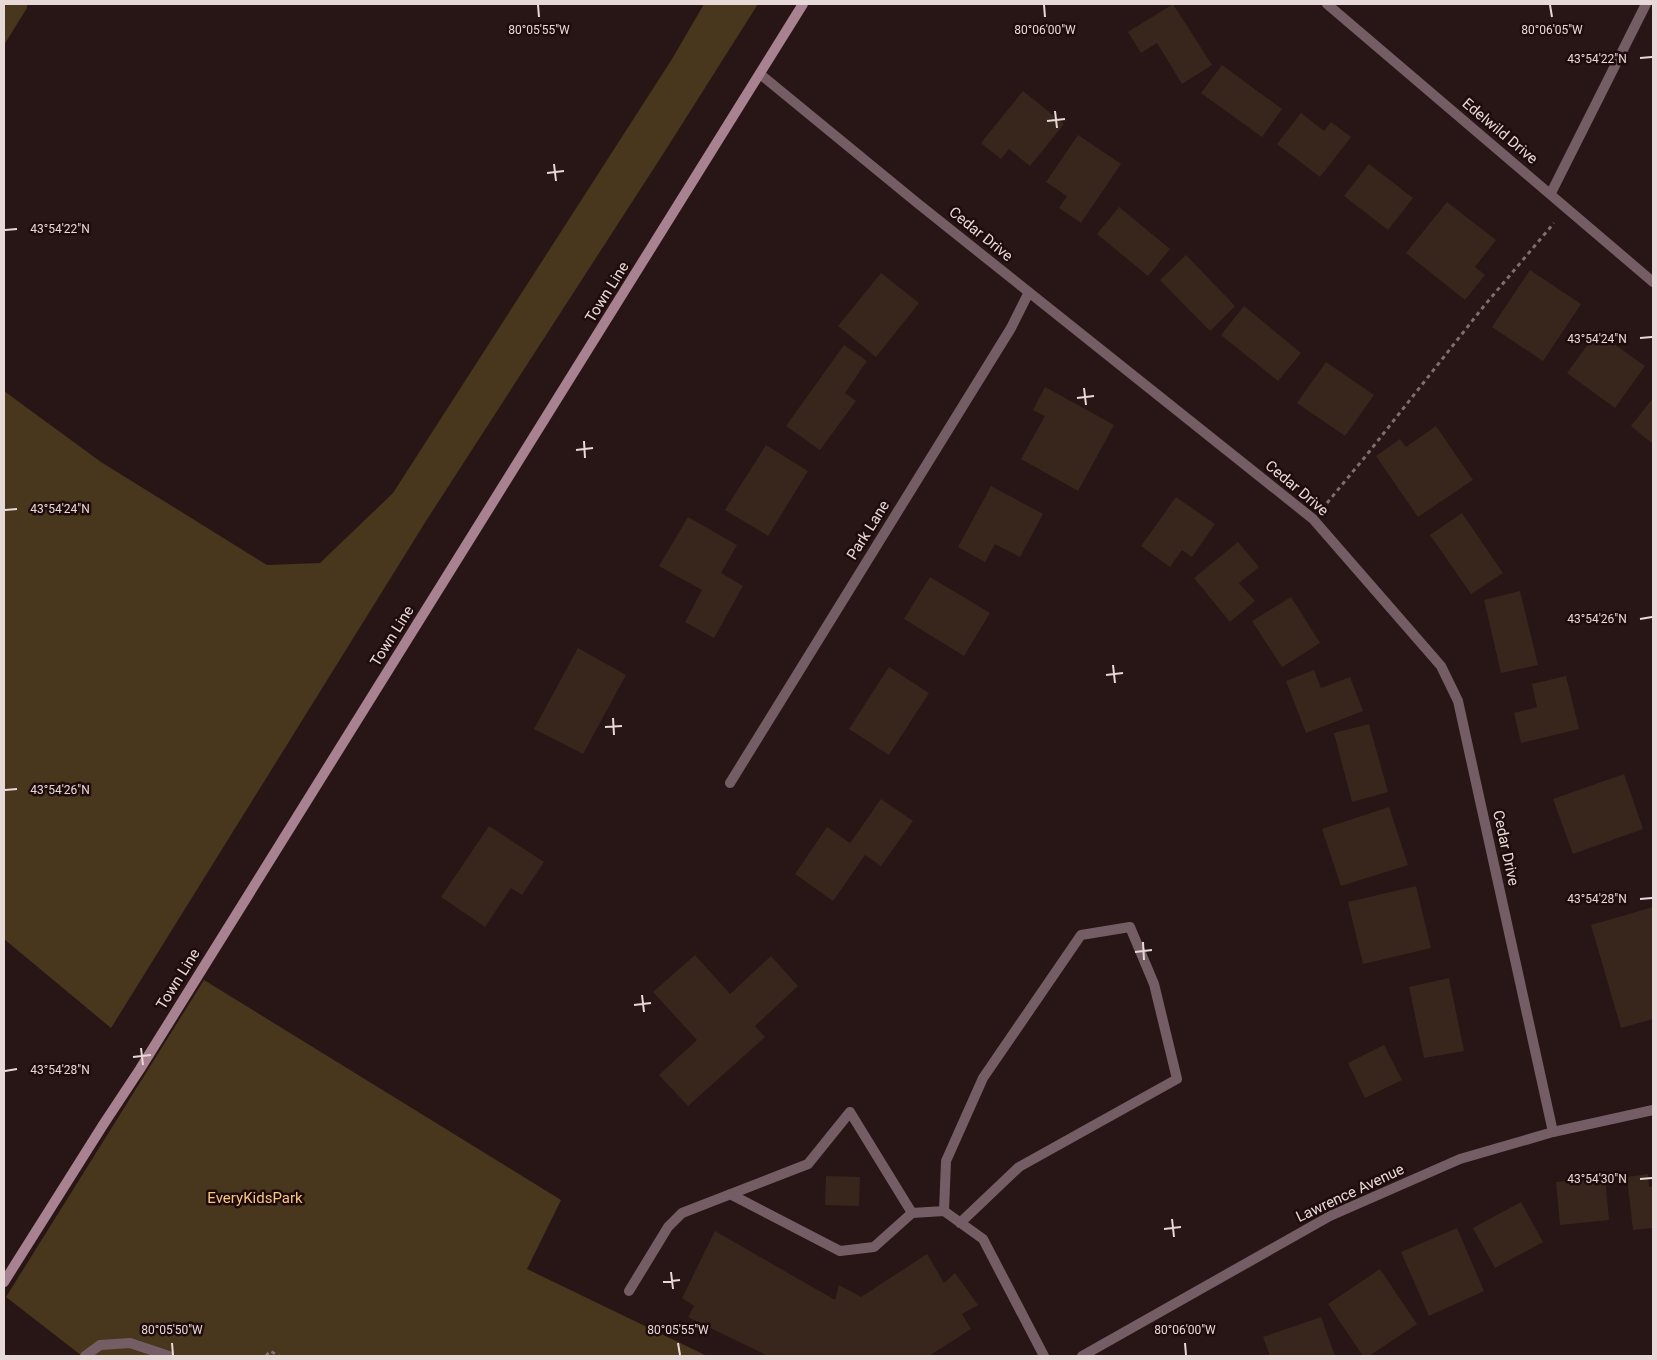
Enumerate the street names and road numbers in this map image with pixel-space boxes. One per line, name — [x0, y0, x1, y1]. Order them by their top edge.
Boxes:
street label: Edelwild Drive — [1459, 94, 1541, 168]
street label: Cedar Drive — [945, 203, 1017, 265]
street label: Town Line — [581, 258, 633, 326]
street label: Cedar Drive — [1262, 456, 1332, 520]
street label: Park Lane — [843, 497, 893, 563]
street label: Town Line — [366, 602, 418, 670]
street label: Cedar Drive — [1489, 809, 1523, 887]
street label: Town Line — [152, 945, 204, 1013]
street label: Lawrence Avenue — [1293, 1160, 1407, 1226]

